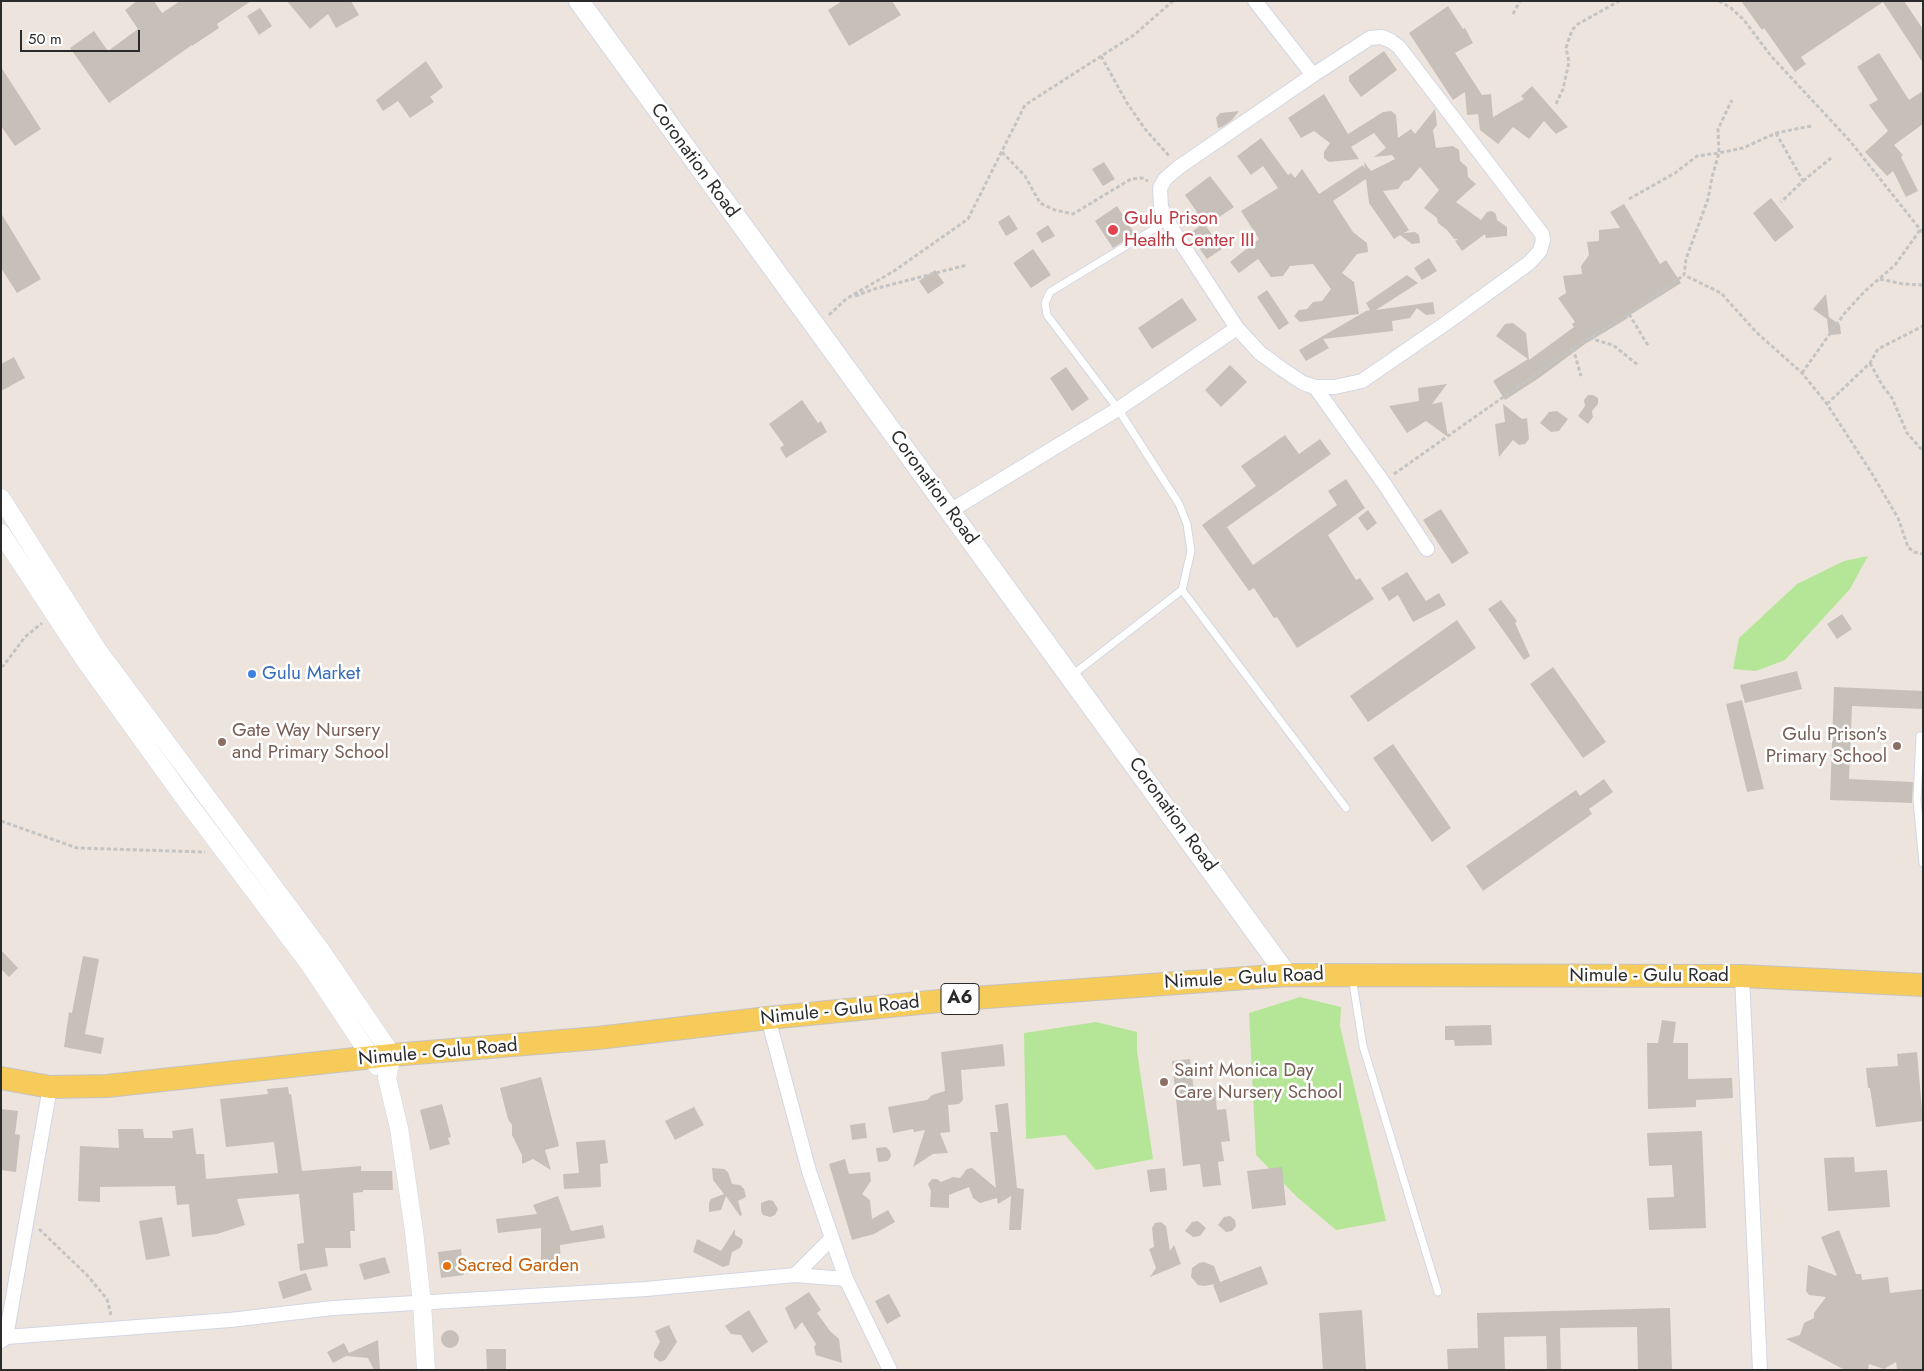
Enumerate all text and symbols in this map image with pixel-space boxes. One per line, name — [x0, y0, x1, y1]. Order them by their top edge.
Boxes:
scale bar — [22, 20, 142, 52]
text: 50 m — [28, 28, 62, 50]
street label: Coronation Road — [645, 99, 743, 223]
place label: Gulu Prison Health Center III — [1124, 208, 1254, 252]
marker: Gulu Prison Health Center III — [1106, 223, 1120, 237]
street label: Coronation Road — [884, 426, 982, 550]
place label: Gulu Market — [262, 663, 360, 685]
marker: Gulu Market — [246, 668, 258, 680]
place label: Gate Way Nursery and Primary School — [232, 720, 389, 764]
place label: Gulu Prison's Primary School — [1766, 724, 1887, 768]
marker: Gate Way Nursery and Primary School — [216, 736, 228, 748]
marker: Gulu Prison's Primary School — [1891, 740, 1903, 752]
street label: Coronation Road — [1123, 753, 1221, 877]
street label: Nimule - Gulu Road — [1164, 963, 1324, 995]
street label: Nimule - Gulu Road — [1569, 965, 1729, 987]
road number: A6 — [941, 984, 979, 1014]
street label: Nimule - Gulu Road — [759, 991, 921, 1031]
street label: Nimule - Gulu Road — [357, 1035, 519, 1071]
place label: Saint Monica Day Care Nursery School — [1174, 1060, 1342, 1104]
marker: Saint Monica Day Care Nursery School — [1158, 1076, 1170, 1088]
place label: Sacred Garden — [457, 1255, 579, 1277]
marker: Sacred Garden — [441, 1260, 453, 1272]

